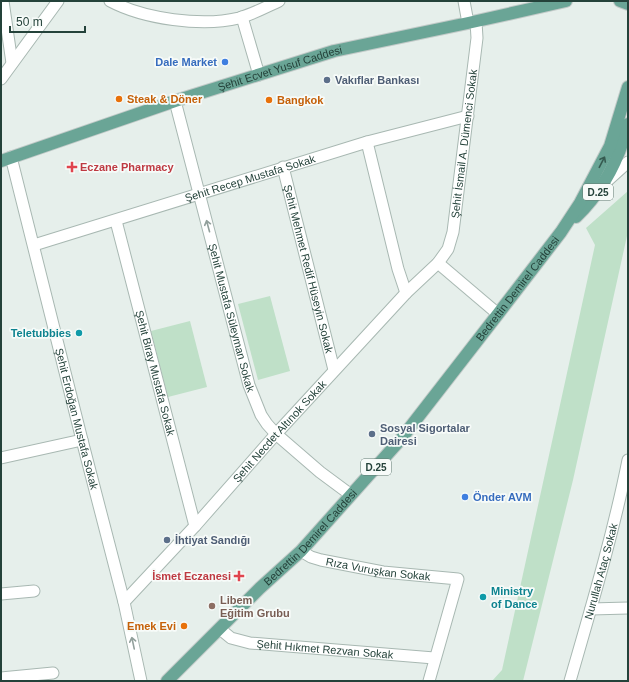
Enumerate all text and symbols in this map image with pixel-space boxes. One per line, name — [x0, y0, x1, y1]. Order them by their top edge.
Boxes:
scale bar — [10, 8, 85, 34]
text: 50 m — [16, 15, 43, 29]
street label: Şehit Ecvet Yusuf Caddesi — [216, 43, 343, 93]
place label: Dale Market — [155, 56, 217, 68]
marker: Dale Market — [220, 57, 230, 67]
street label: Şehit İsmail A. Dümenci Sokak — [449, 68, 479, 219]
place label: Vakıflar Bankası — [335, 74, 419, 86]
marker: Vakıflar Bankası — [322, 75, 332, 85]
place label: Steak & Döner — [127, 93, 203, 105]
marker: Steak & Döner — [114, 94, 124, 104]
place label: Bangkok — [277, 94, 324, 106]
marker: Bangkok — [264, 95, 274, 105]
street label: Şehit Recep Mustafa Sokak — [183, 152, 317, 204]
one-way arrow — [599, 156, 606, 168]
place label: Eczane Pharmacy — [80, 161, 174, 173]
marker: Eczane Pharmacy — [67, 162, 77, 172]
street label: Şehit Mehmet Redif Hüseyin Sokak — [282, 183, 336, 355]
road number: D.25 — [583, 184, 613, 200]
one-way arrow — [204, 220, 211, 233]
street label: Bedrettin Demirel Caddesi — [473, 234, 561, 343]
street label: Şehit Mustafa Süleyman Sokak — [206, 242, 257, 394]
street label: Şehit Biray Mustafa Sokak — [133, 309, 177, 437]
place label: Teletubbies — [11, 327, 71, 339]
marker: Teletubbies — [74, 328, 84, 338]
street label: Şehit Erdoğan Mustafa Sokak — [53, 347, 101, 491]
street label: Şehit Necdet Altınok Sokak — [231, 377, 329, 485]
place label: Sosyal Sigortalar Dairesi — [380, 422, 471, 447]
marker: Sosyal Sigortalar Dairesi — [367, 429, 377, 439]
road number: D.25 — [361, 459, 391, 475]
street label: Bedrettin Demirel Caddesi — [261, 487, 359, 588]
place label: Önder AVM — [473, 491, 532, 503]
marker: Önder AVM — [460, 492, 470, 502]
street label: Nurullah Ataç Sokak — [582, 521, 620, 621]
place label: İhtiyat Sandığı — [175, 534, 250, 546]
marker: İhtiyat Sandığı — [162, 535, 172, 545]
street label: Rıza Vuruşkan Sokak — [325, 555, 431, 582]
place label: İsmet Eczanesi — [152, 570, 231, 582]
marker: İsmet Eczanesi — [234, 571, 244, 581]
place label: Ministry of Dance — [491, 585, 537, 610]
marker: Ministry of Dance — [478, 592, 488, 602]
place label: Libem Eğitim Grubu — [220, 594, 290, 619]
marker: Libem Eğitim Grubu — [207, 601, 217, 611]
place label: Emek Evi — [127, 620, 176, 632]
marker: Emek Evi — [179, 621, 189, 631]
one-way arrow — [129, 637, 137, 650]
street label: Şehit Hıkmet Rezvan Sokak — [256, 638, 394, 661]

